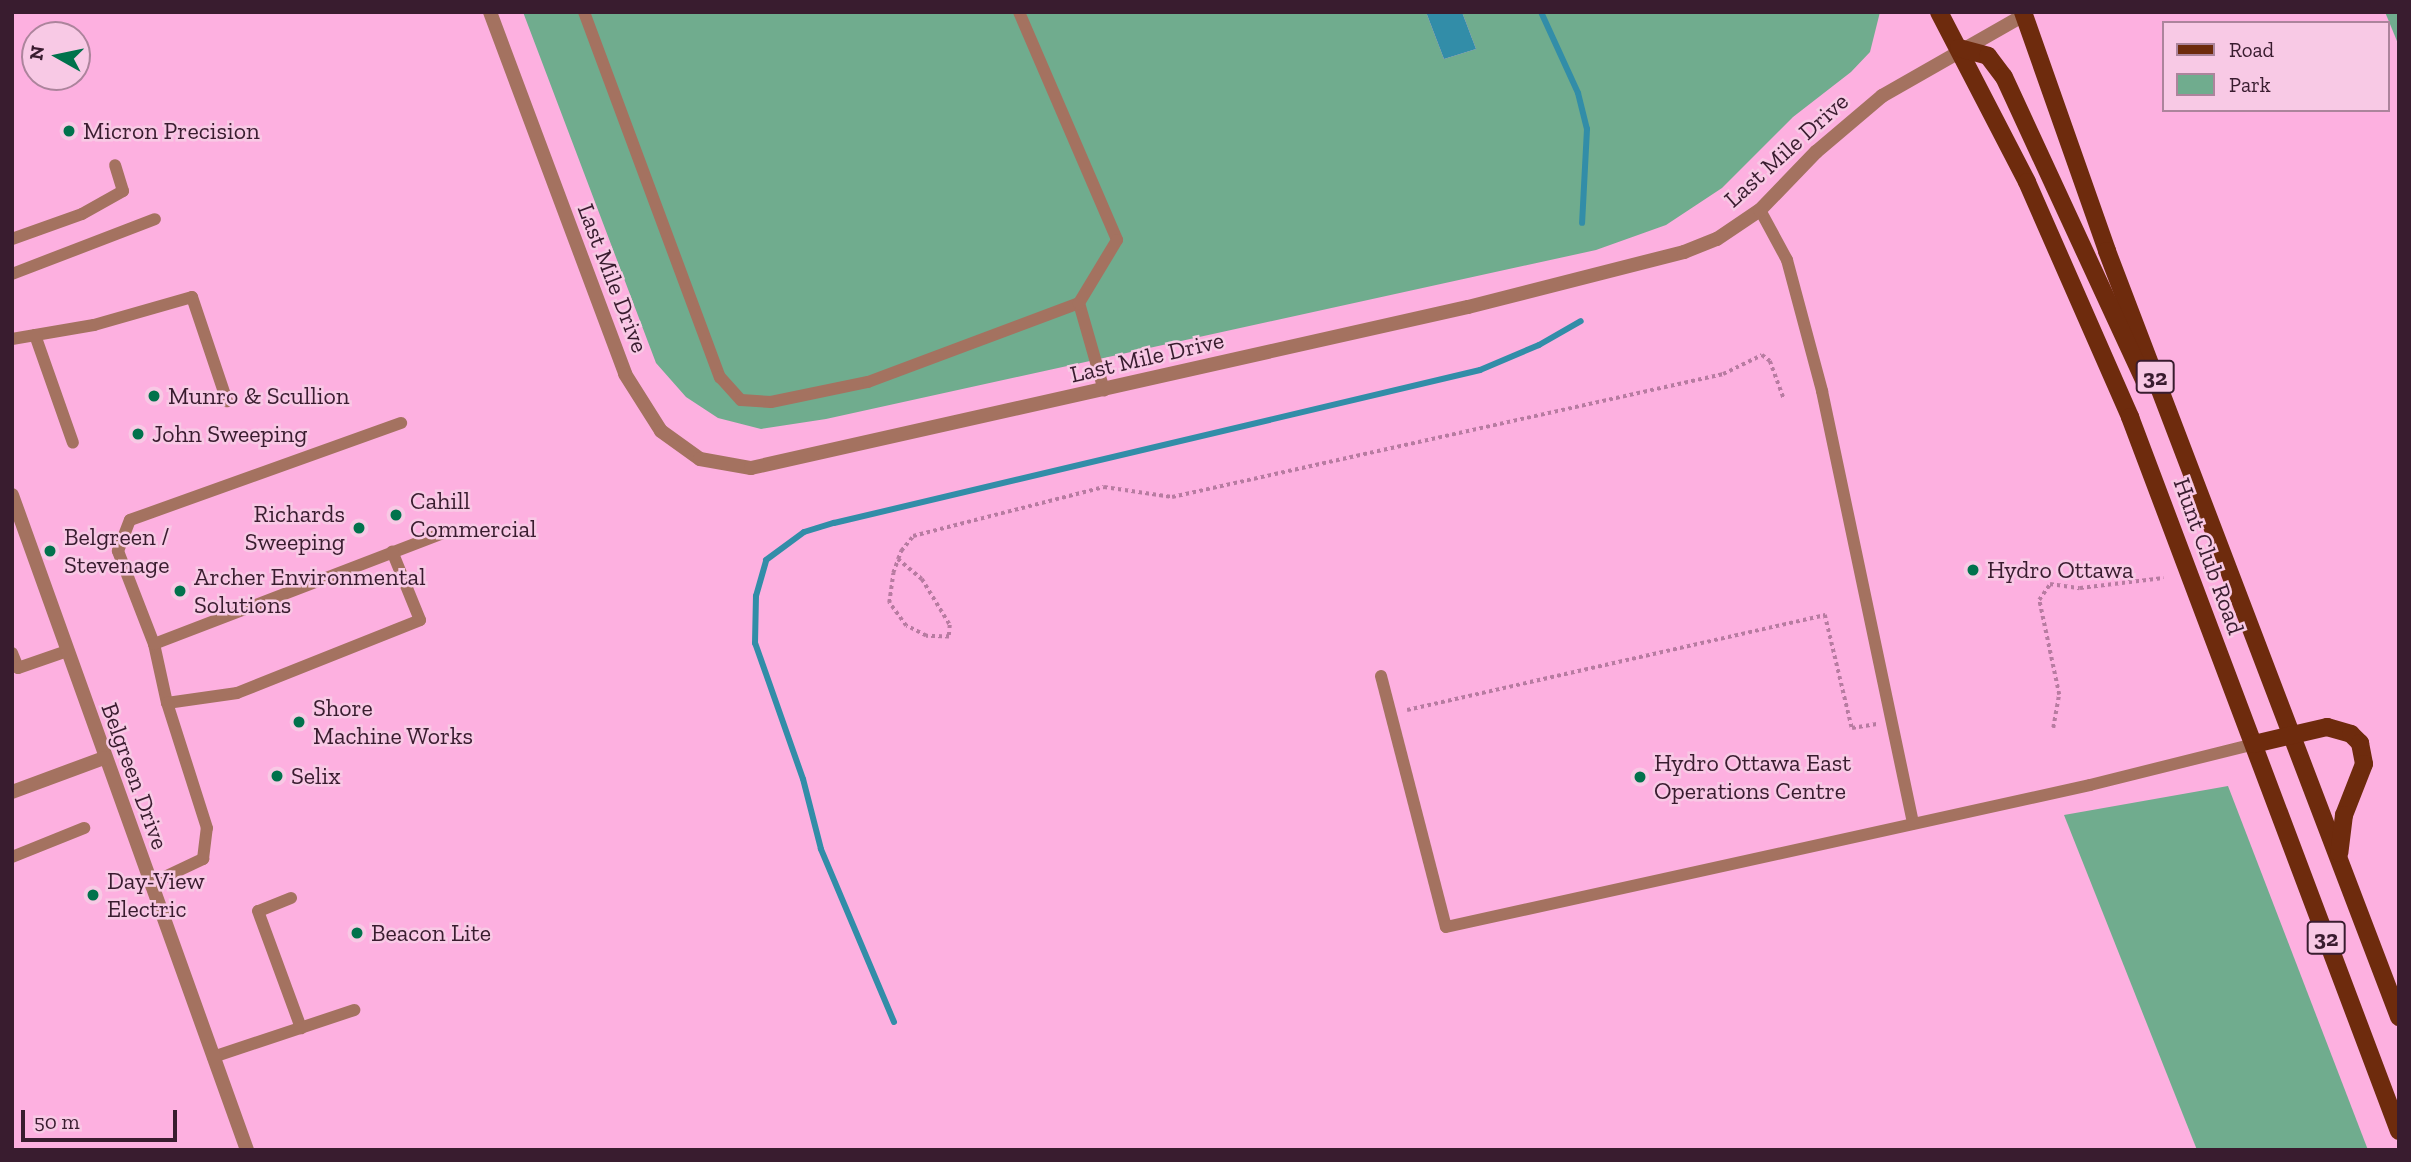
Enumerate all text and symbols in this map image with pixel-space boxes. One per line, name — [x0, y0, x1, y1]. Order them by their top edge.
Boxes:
north arrow — [21, 21, 91, 91]
legend — [2162, 21, 2390, 112]
text: Road — [2229, 37, 2274, 62]
text: N — [24, 44, 49, 62]
text: Park — [2229, 72, 2271, 97]
street label: Last Mile Drive — [1718, 87, 1854, 213]
place label: Micron Precision — [83, 117, 260, 145]
marker: Micron Precision — [61, 123, 77, 139]
street label: Last Mile Drive — [571, 200, 655, 356]
street label: Last Mile Drive — [1067, 325, 1227, 389]
road number: 32 — [2134, 358, 2176, 396]
place label: Munro & Scullion — [168, 382, 350, 410]
marker: Munro & Scullion — [146, 388, 162, 404]
place label: John Sweeping — [152, 420, 307, 448]
marker: John Sweeping — [130, 426, 146, 442]
street label: Hunt Club Road — [2167, 474, 2251, 638]
place label: Cahill Commercial — [410, 487, 536, 543]
place label: Richards Sweeping — [245, 500, 345, 556]
marker: Cahill Commercial — [388, 507, 404, 523]
marker: Richards Sweeping — [351, 520, 367, 536]
place label: Belgreen / Stevenage — [64, 523, 169, 579]
marker: Belgreen / Stevenage — [42, 543, 58, 559]
place label: Hydro Ottawa — [1987, 556, 2134, 584]
marker: Hydro Ottawa — [1965, 562, 1981, 578]
place label: Archer Environmental Solutions — [194, 563, 426, 619]
marker: Archer Environmental Solutions — [172, 583, 188, 599]
place label: Shore Machine Works — [313, 694, 474, 750]
street label: Belgreen Drive — [95, 699, 175, 853]
marker: Shore Machine Works — [291, 714, 307, 730]
place label: Hydro Ottawa East Operations Centre — [1654, 749, 1851, 805]
place label: Selix — [291, 762, 341, 790]
marker: Selix — [269, 768, 285, 784]
marker: Hydro Ottawa East Operations Centre — [1632, 769, 1648, 785]
place label: Day-View Electric — [107, 867, 205, 923]
marker: Day-View Electric — [85, 887, 101, 903]
road number: 32 — [2305, 918, 2347, 958]
place label: Beacon Lite — [371, 919, 491, 947]
marker: Beacon Lite — [349, 925, 365, 941]
scale bar — [24, 1096, 180, 1140]
text: 50 m — [34, 1109, 80, 1134]

